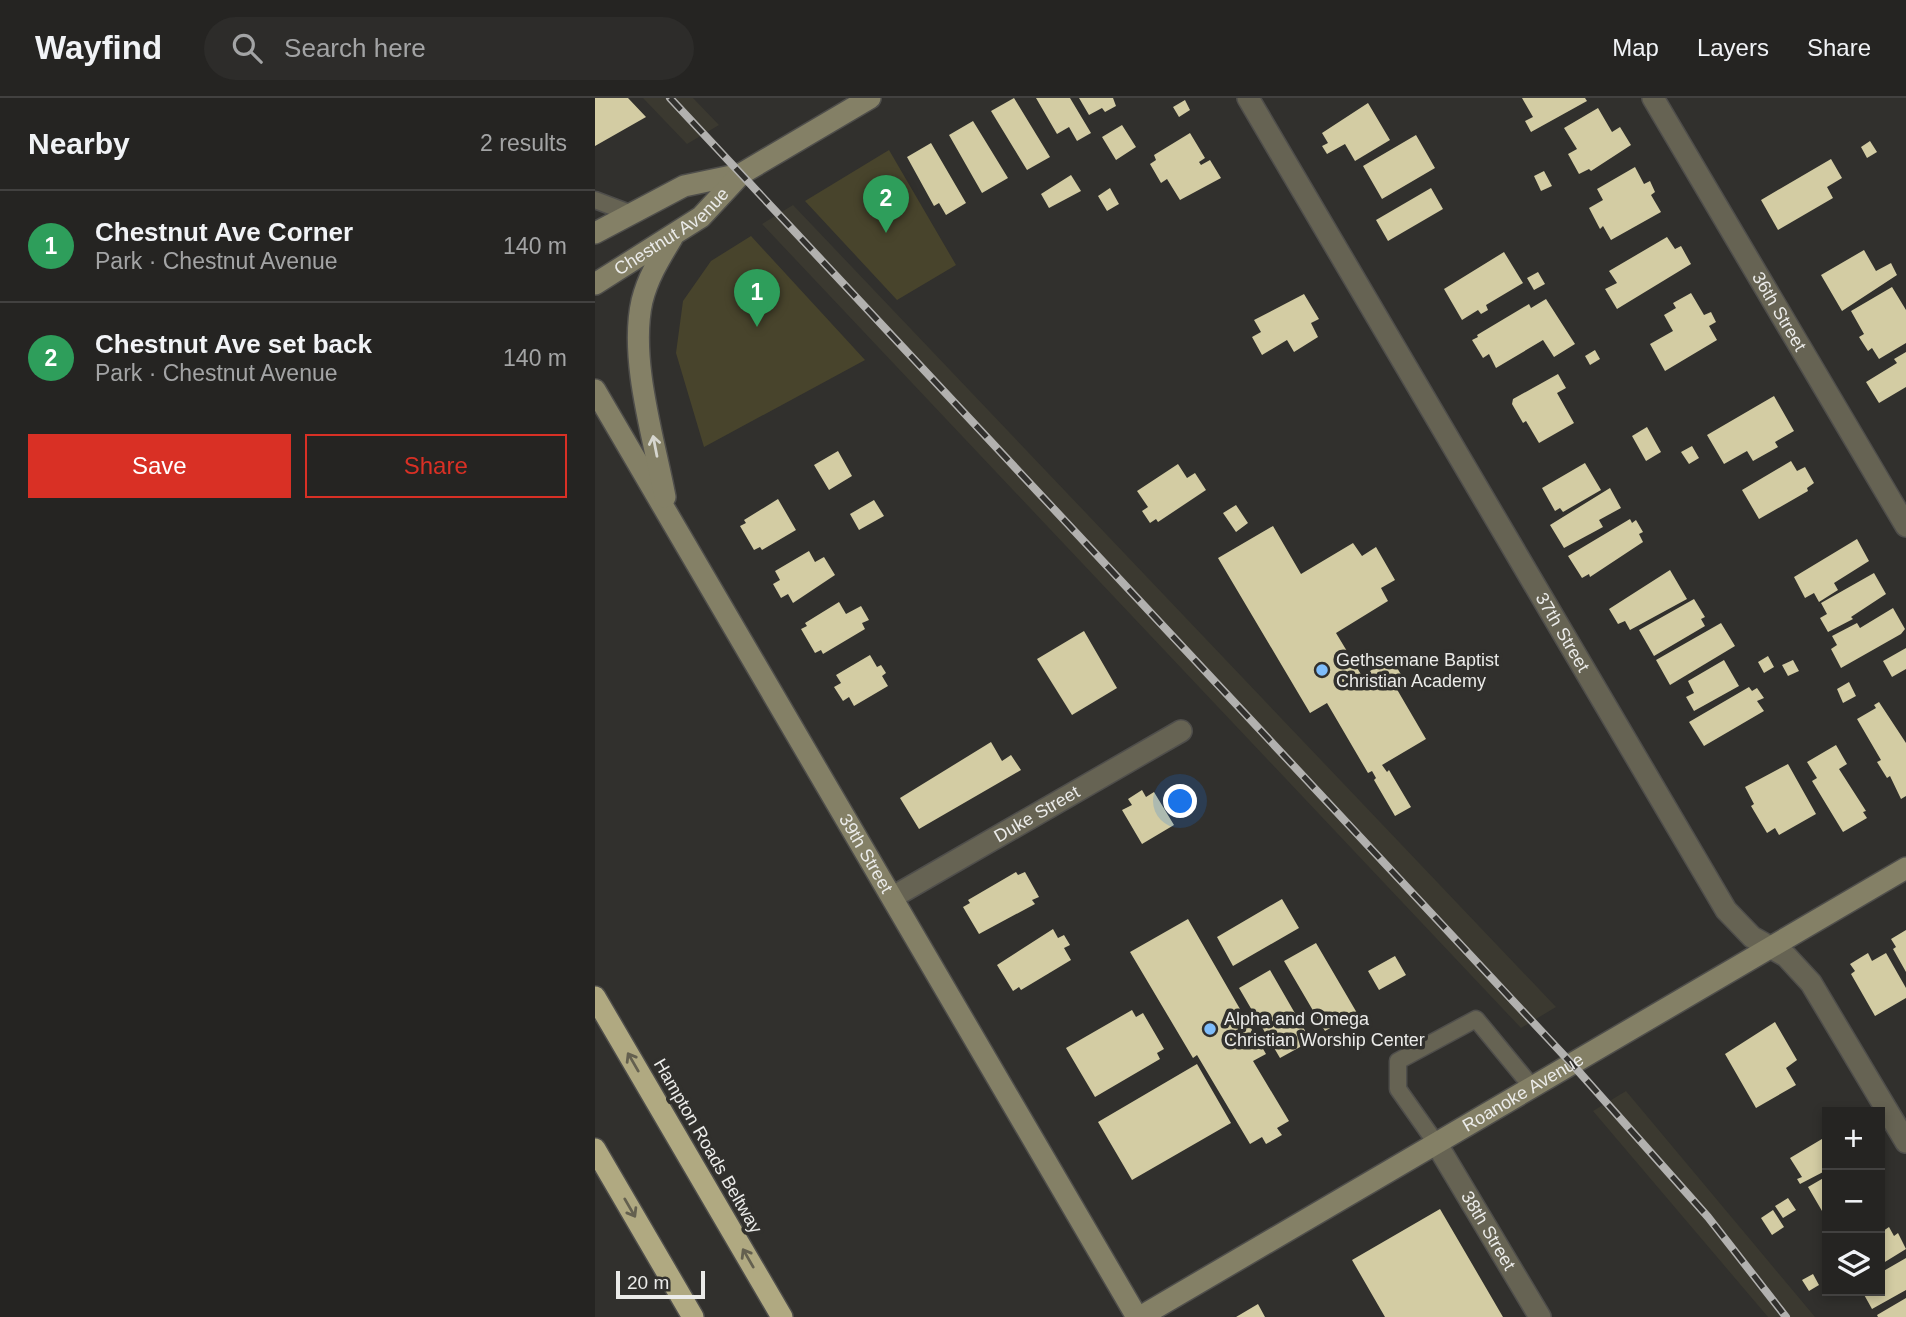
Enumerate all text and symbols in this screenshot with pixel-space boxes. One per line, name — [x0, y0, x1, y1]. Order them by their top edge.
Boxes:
search box — [204, 17, 694, 80]
text: Wayfind — [35, 29, 162, 66]
icon: search — [228, 29, 266, 67]
text: Search here — [284, 33, 426, 63]
text: Map — [1612, 34, 1659, 61]
text: Layers — [1697, 34, 1769, 61]
text: Share — [1807, 34, 1871, 61]
text: Nearby — [28, 127, 130, 160]
text: 2 results — [480, 130, 567, 156]
pin: 2 — [863, 175, 909, 233]
street label: Chestnut Avenue — [610, 184, 733, 279]
text: Chestnut Ave Corner — [95, 217, 353, 247]
text: 1 — [45, 233, 57, 259]
text: 140 m — [503, 233, 567, 259]
text: Park · Chestnut Avenue — [95, 248, 338, 274]
street label: 36th Street — [1748, 268, 1810, 355]
pin: 1 — [734, 269, 780, 327]
text: Chestnut Ave set back — [95, 329, 372, 359]
text: 2 — [45, 345, 57, 371]
text: 140 m — [503, 345, 567, 371]
text: Park · Chestnut Avenue — [95, 360, 338, 386]
button: Save — [28, 434, 291, 498]
button: Share — [305, 434, 567, 498]
one-way arrow — [648, 435, 662, 458]
street label: 37th Street — [1532, 589, 1594, 675]
place label: Gethsemane Baptist Christian Academy — [1336, 650, 1499, 691]
marker: Gethsemane Baptist Christian Academy — [1314, 662, 1330, 678]
street label: Duke Street — [991, 782, 1083, 847]
your location — [1163, 784, 1197, 818]
street label: 39th Street — [835, 810, 897, 897]
place label: Alpha and Omega Christian Worship Center — [1224, 1009, 1425, 1050]
marker: Alpha and Omega Christian Worship Center — [1202, 1021, 1218, 1037]
street label: Roanoke Avenue — [1459, 1049, 1587, 1136]
one-way arrow — [626, 1052, 640, 1072]
street label: Hampton Roads Beltway — [650, 1055, 766, 1237]
map controls — [1822, 1107, 1885, 1296]
button: + — [1822, 1107, 1885, 1170]
button: − — [1822, 1170, 1885, 1233]
street label: 38th Street — [1457, 1188, 1520, 1274]
one-way arrow — [623, 1198, 637, 1218]
button: layers — [1822, 1233, 1885, 1296]
one-way arrow — [741, 1249, 755, 1269]
scale bar — [616, 1268, 705, 1300]
text: 20 m — [627, 1272, 669, 1293]

